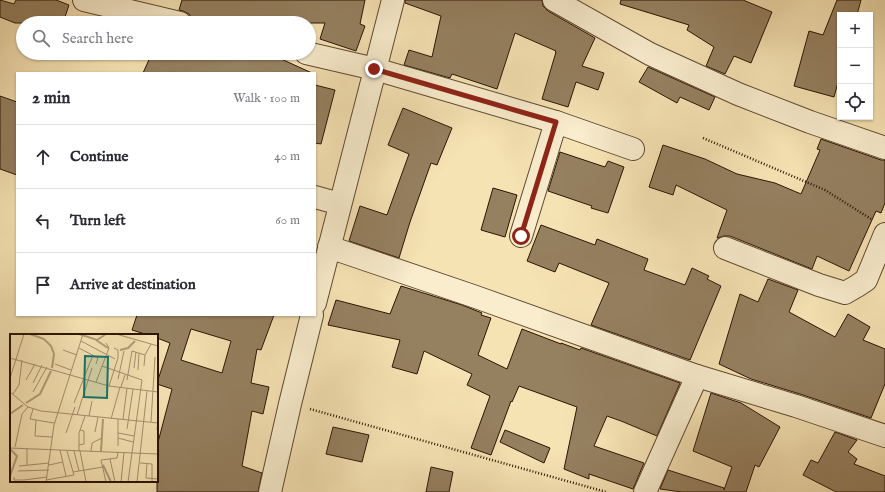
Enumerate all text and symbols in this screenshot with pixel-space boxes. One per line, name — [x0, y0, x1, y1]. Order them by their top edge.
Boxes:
map controls — [837, 12, 873, 120]
button: + — [837, 12, 873, 48]
search box — [16, 16, 316, 60]
icon: search — [30, 27, 52, 49]
text: Search here — [62, 29, 133, 48]
button: − — [837, 48, 873, 84]
route end — [365, 60, 383, 78]
button: locate — [837, 84, 873, 120]
text: 2 min — [32, 88, 70, 109]
text: Walk · 100 m — [233, 90, 300, 107]
icon: ahead — [32, 146, 54, 168]
text: Continue — [70, 147, 128, 166]
text: 40 m — [274, 148, 300, 165]
icon: left — [32, 210, 54, 232]
text: Turn left — [70, 211, 126, 230]
text: 60 m — [275, 212, 300, 229]
route start — [512, 227, 530, 245]
icon: arrive — [32, 274, 54, 296]
text: Arrive at destination — [70, 275, 196, 294]
inset map — [10, 334, 158, 482]

